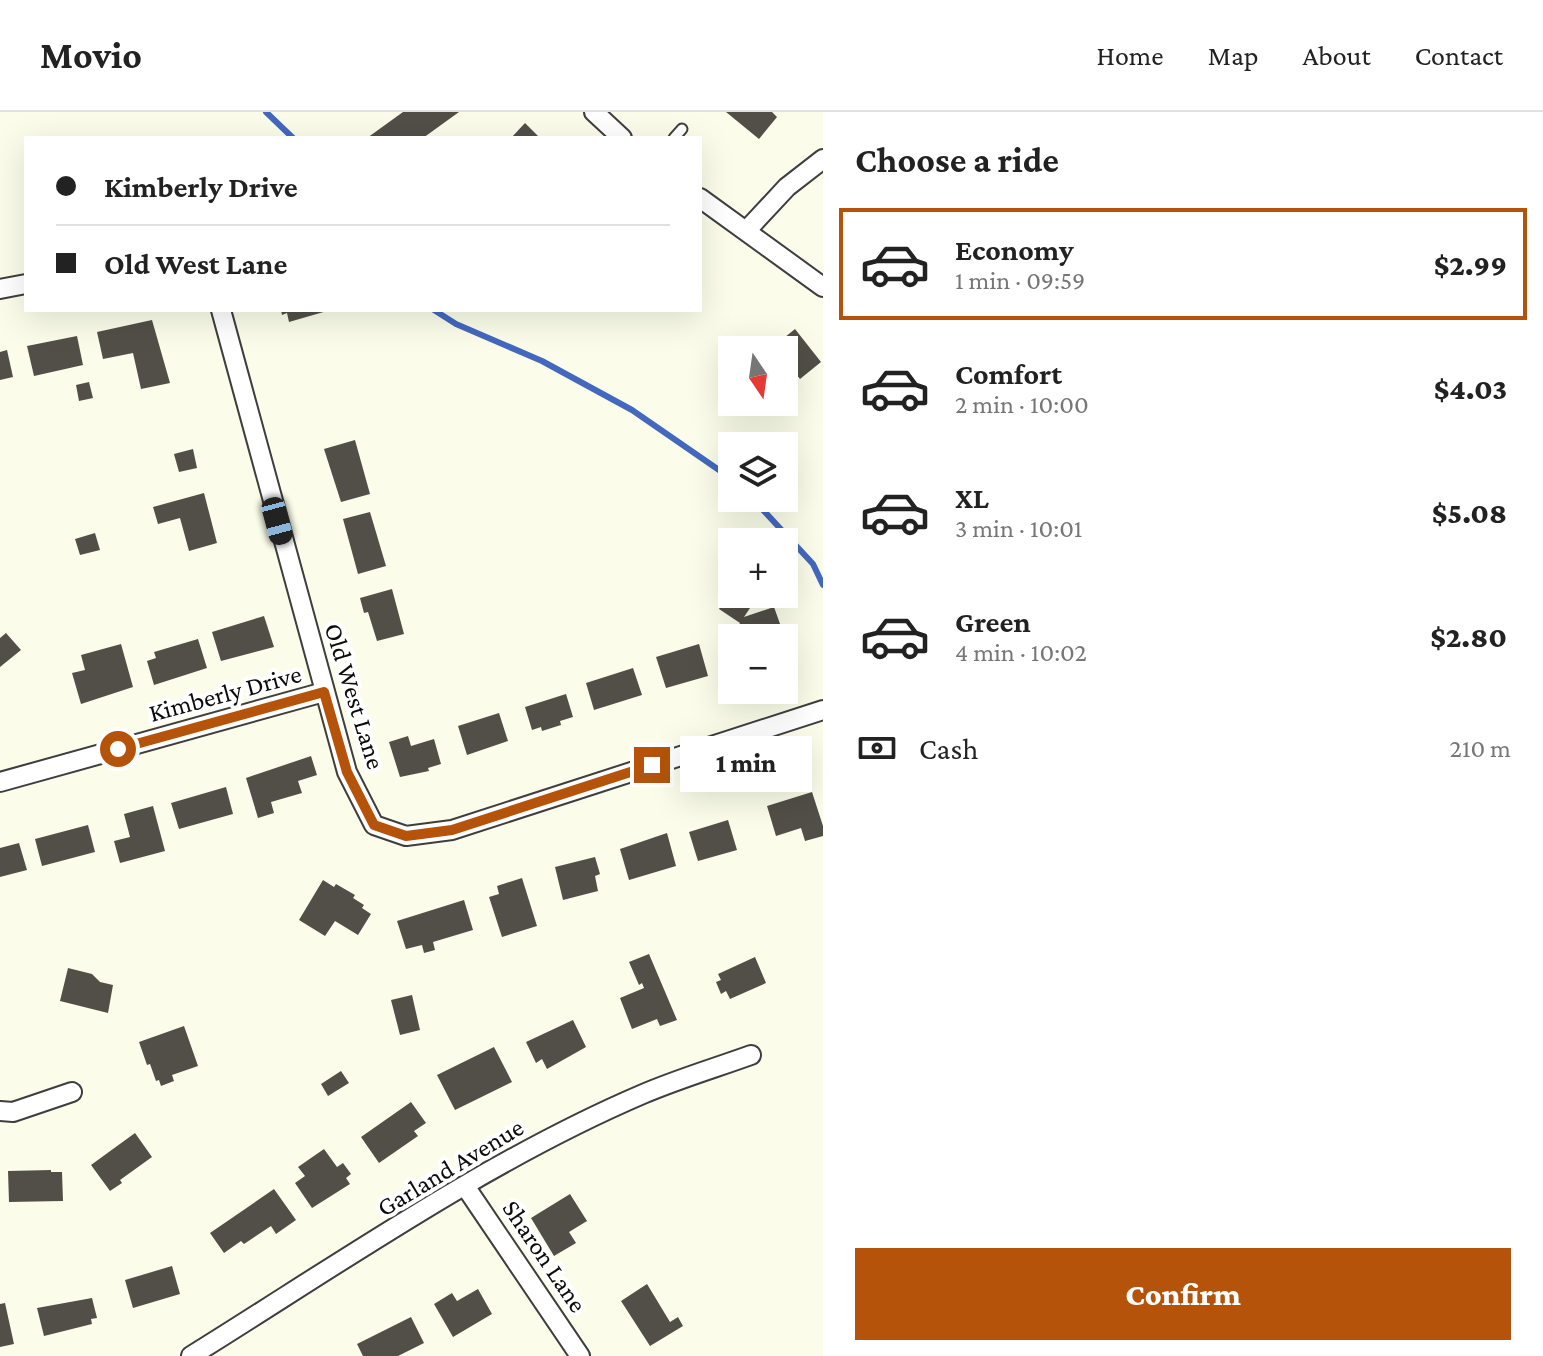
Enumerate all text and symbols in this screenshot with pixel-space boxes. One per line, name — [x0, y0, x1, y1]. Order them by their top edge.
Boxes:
text: Movio — [40, 34, 142, 76]
text: Home — [1097, 40, 1164, 71]
text: Map — [1208, 40, 1259, 71]
text: About — [1303, 40, 1371, 71]
text: Contact — [1415, 40, 1503, 71]
text: Choose a ride — [855, 140, 1059, 180]
text: Kimberly Drive — [104, 170, 298, 203]
icon: car — [859, 228, 931, 300]
text: Economy — [955, 233, 1074, 266]
text: Old West Lane — [104, 247, 287, 280]
text: $2.99 — [1434, 248, 1507, 281]
text: 1 min · 09:59 — [955, 266, 1085, 295]
north arrow — [718, 336, 798, 416]
map controls — [718, 336, 798, 704]
icon: car — [859, 352, 931, 424]
text: Comfort — [955, 357, 1062, 390]
text: $4.03 — [1434, 372, 1507, 405]
text: 2 min · 10:00 — [955, 390, 1089, 419]
button: layers — [718, 432, 798, 512]
icon: car — [859, 476, 931, 548]
text: XL — [955, 481, 989, 514]
car — [259, 495, 295, 547]
text: $5.08 — [1432, 496, 1507, 529]
text: 3 min · 10:01 — [955, 514, 1083, 543]
button: + — [718, 528, 798, 608]
icon: car — [859, 600, 931, 672]
text: Green — [955, 605, 1031, 638]
street label: Old West Lane — [319, 620, 390, 773]
text: $2.80 — [1430, 620, 1507, 653]
button: − — [718, 624, 798, 704]
text: 4 min · 10:02 — [955, 638, 1087, 667]
street label: Kimberly Drive — [146, 659, 305, 728]
icon: cash — [855, 726, 899, 770]
route start — [100, 731, 136, 767]
text: Cash — [919, 732, 978, 765]
text: 210 m — [1450, 734, 1511, 763]
callout: 1 min — [680, 737, 812, 793]
route end — [634, 747, 670, 783]
text: 1 min — [716, 749, 776, 778]
street label: Garland Avenue — [372, 1112, 529, 1222]
street label: Sharon Lane — [497, 1195, 593, 1318]
button: Confirm — [855, 1248, 1511, 1340]

